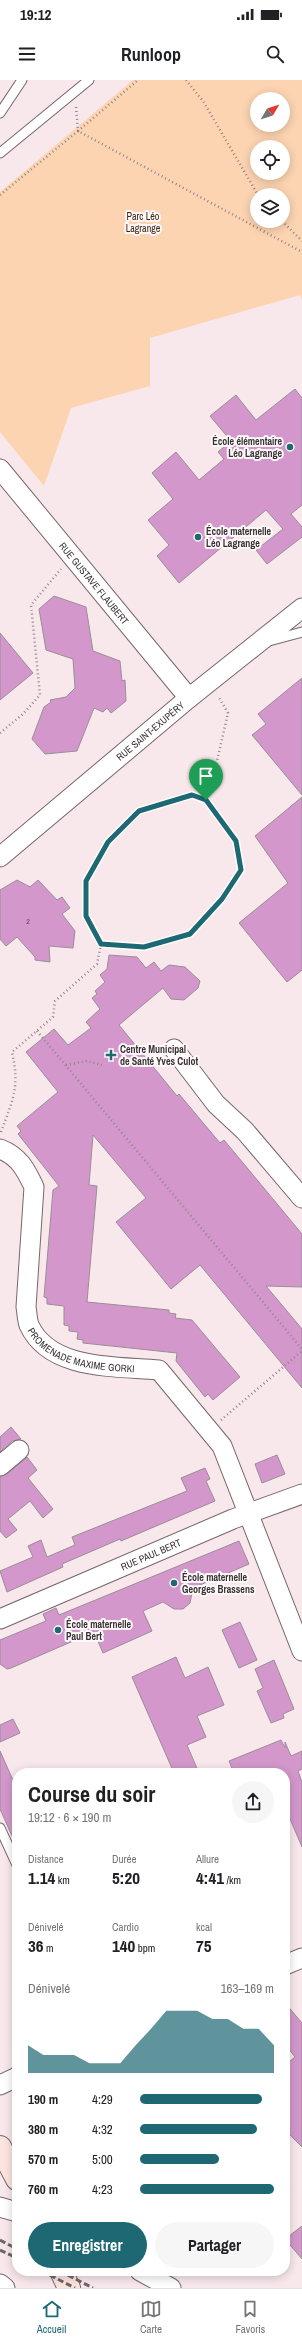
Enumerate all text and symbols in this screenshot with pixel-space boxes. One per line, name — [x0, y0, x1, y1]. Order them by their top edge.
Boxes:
text: 19:12 — [20, 4, 51, 25]
text: Runloop — [121, 42, 181, 67]
icon: menu — [16, 43, 38, 65]
icon: search — [264, 43, 286, 65]
north arrow — [250, 92, 290, 132]
map controls — [250, 92, 290, 228]
button: locate — [250, 140, 290, 180]
button: layers — [250, 188, 290, 228]
park label: Parc Léo Lagrange — [126, 210, 161, 235]
place label: École élémentaire Léo Lagrange — [212, 435, 282, 460]
marker: École élémentaire Léo Lagrange — [285, 442, 295, 452]
place label: École maternelle Léo Lagrange — [206, 525, 272, 550]
marker: École maternelle Léo Lagrange — [193, 532, 203, 542]
street label: RUE GUSTAVE FLAUBERT — [56, 540, 132, 627]
street label: RUE SAINT-EXUPÉRY — [114, 698, 187, 764]
pin — [189, 759, 223, 800]
icon: arrive — [195, 765, 217, 787]
house number: 2 — [26, 916, 30, 926]
place label: Centre Municipal de Santé Yves Culot — [120, 1043, 199, 1068]
marker: Centre Municipal de Santé Yves Culot — [105, 1049, 117, 1061]
street label: PROMENADE MAXIME GORKI — [25, 1325, 135, 1375]
street label: RUE PAUL BERT — [119, 1536, 183, 1573]
place label: École maternelle Georges Brassens — [182, 1571, 255, 1596]
marker: École maternelle Georges Brassens — [169, 1578, 179, 1588]
place label: École maternelle Paul Bert — [66, 1618, 132, 1643]
marker: École maternelle Paul Bert — [53, 1625, 63, 1635]
text: Course du soir — [28, 1779, 155, 1809]
button: share — [232, 1781, 274, 1823]
text: 19:12 · 6 × 190 m — [28, 1809, 111, 1826]
text: Distance — [28, 1852, 64, 1866]
text: Durée — [112, 1852, 137, 1866]
text: Allure — [196, 1852, 219, 1866]
text: 1.14 — [28, 1866, 55, 1889]
text: 5:20 — [112, 1866, 140, 1889]
text: 4:41 — [196, 1866, 224, 1889]
text: km — [55, 1873, 70, 1887]
text: /km — [224, 1873, 241, 1887]
text: Dénivelé — [28, 1920, 64, 1934]
text: Cardio — [112, 1920, 139, 1934]
text: kcal — [196, 1920, 212, 1934]
text: 36 — [28, 1934, 44, 1957]
text: 140 — [112, 1934, 135, 1957]
text: 75 — [196, 1934, 212, 1957]
text: m — [44, 1941, 54, 1955]
text: bpm — [135, 1941, 155, 1955]
text: Dénivelé — [28, 1980, 70, 1997]
text: 163–169 m — [221, 1980, 274, 1997]
text: 190 m — [28, 2091, 58, 2108]
text: 4:29 — [92, 2091, 113, 2108]
text: 380 m — [28, 2121, 58, 2138]
text: 4:32 — [92, 2121, 113, 2138]
text: 570 m — [28, 2151, 58, 2168]
text: 5:00 — [92, 2151, 113, 2168]
text: 760 m — [28, 2181, 58, 2198]
text: 4:23 — [92, 2181, 113, 2198]
button: Enregistrer — [28, 2222, 147, 2268]
button: Partager — [155, 2222, 274, 2268]
tab: Accueil — [37, 2298, 66, 2336]
tab: Carte — [140, 2298, 162, 2336]
tab: Favoris — [236, 2298, 265, 2336]

